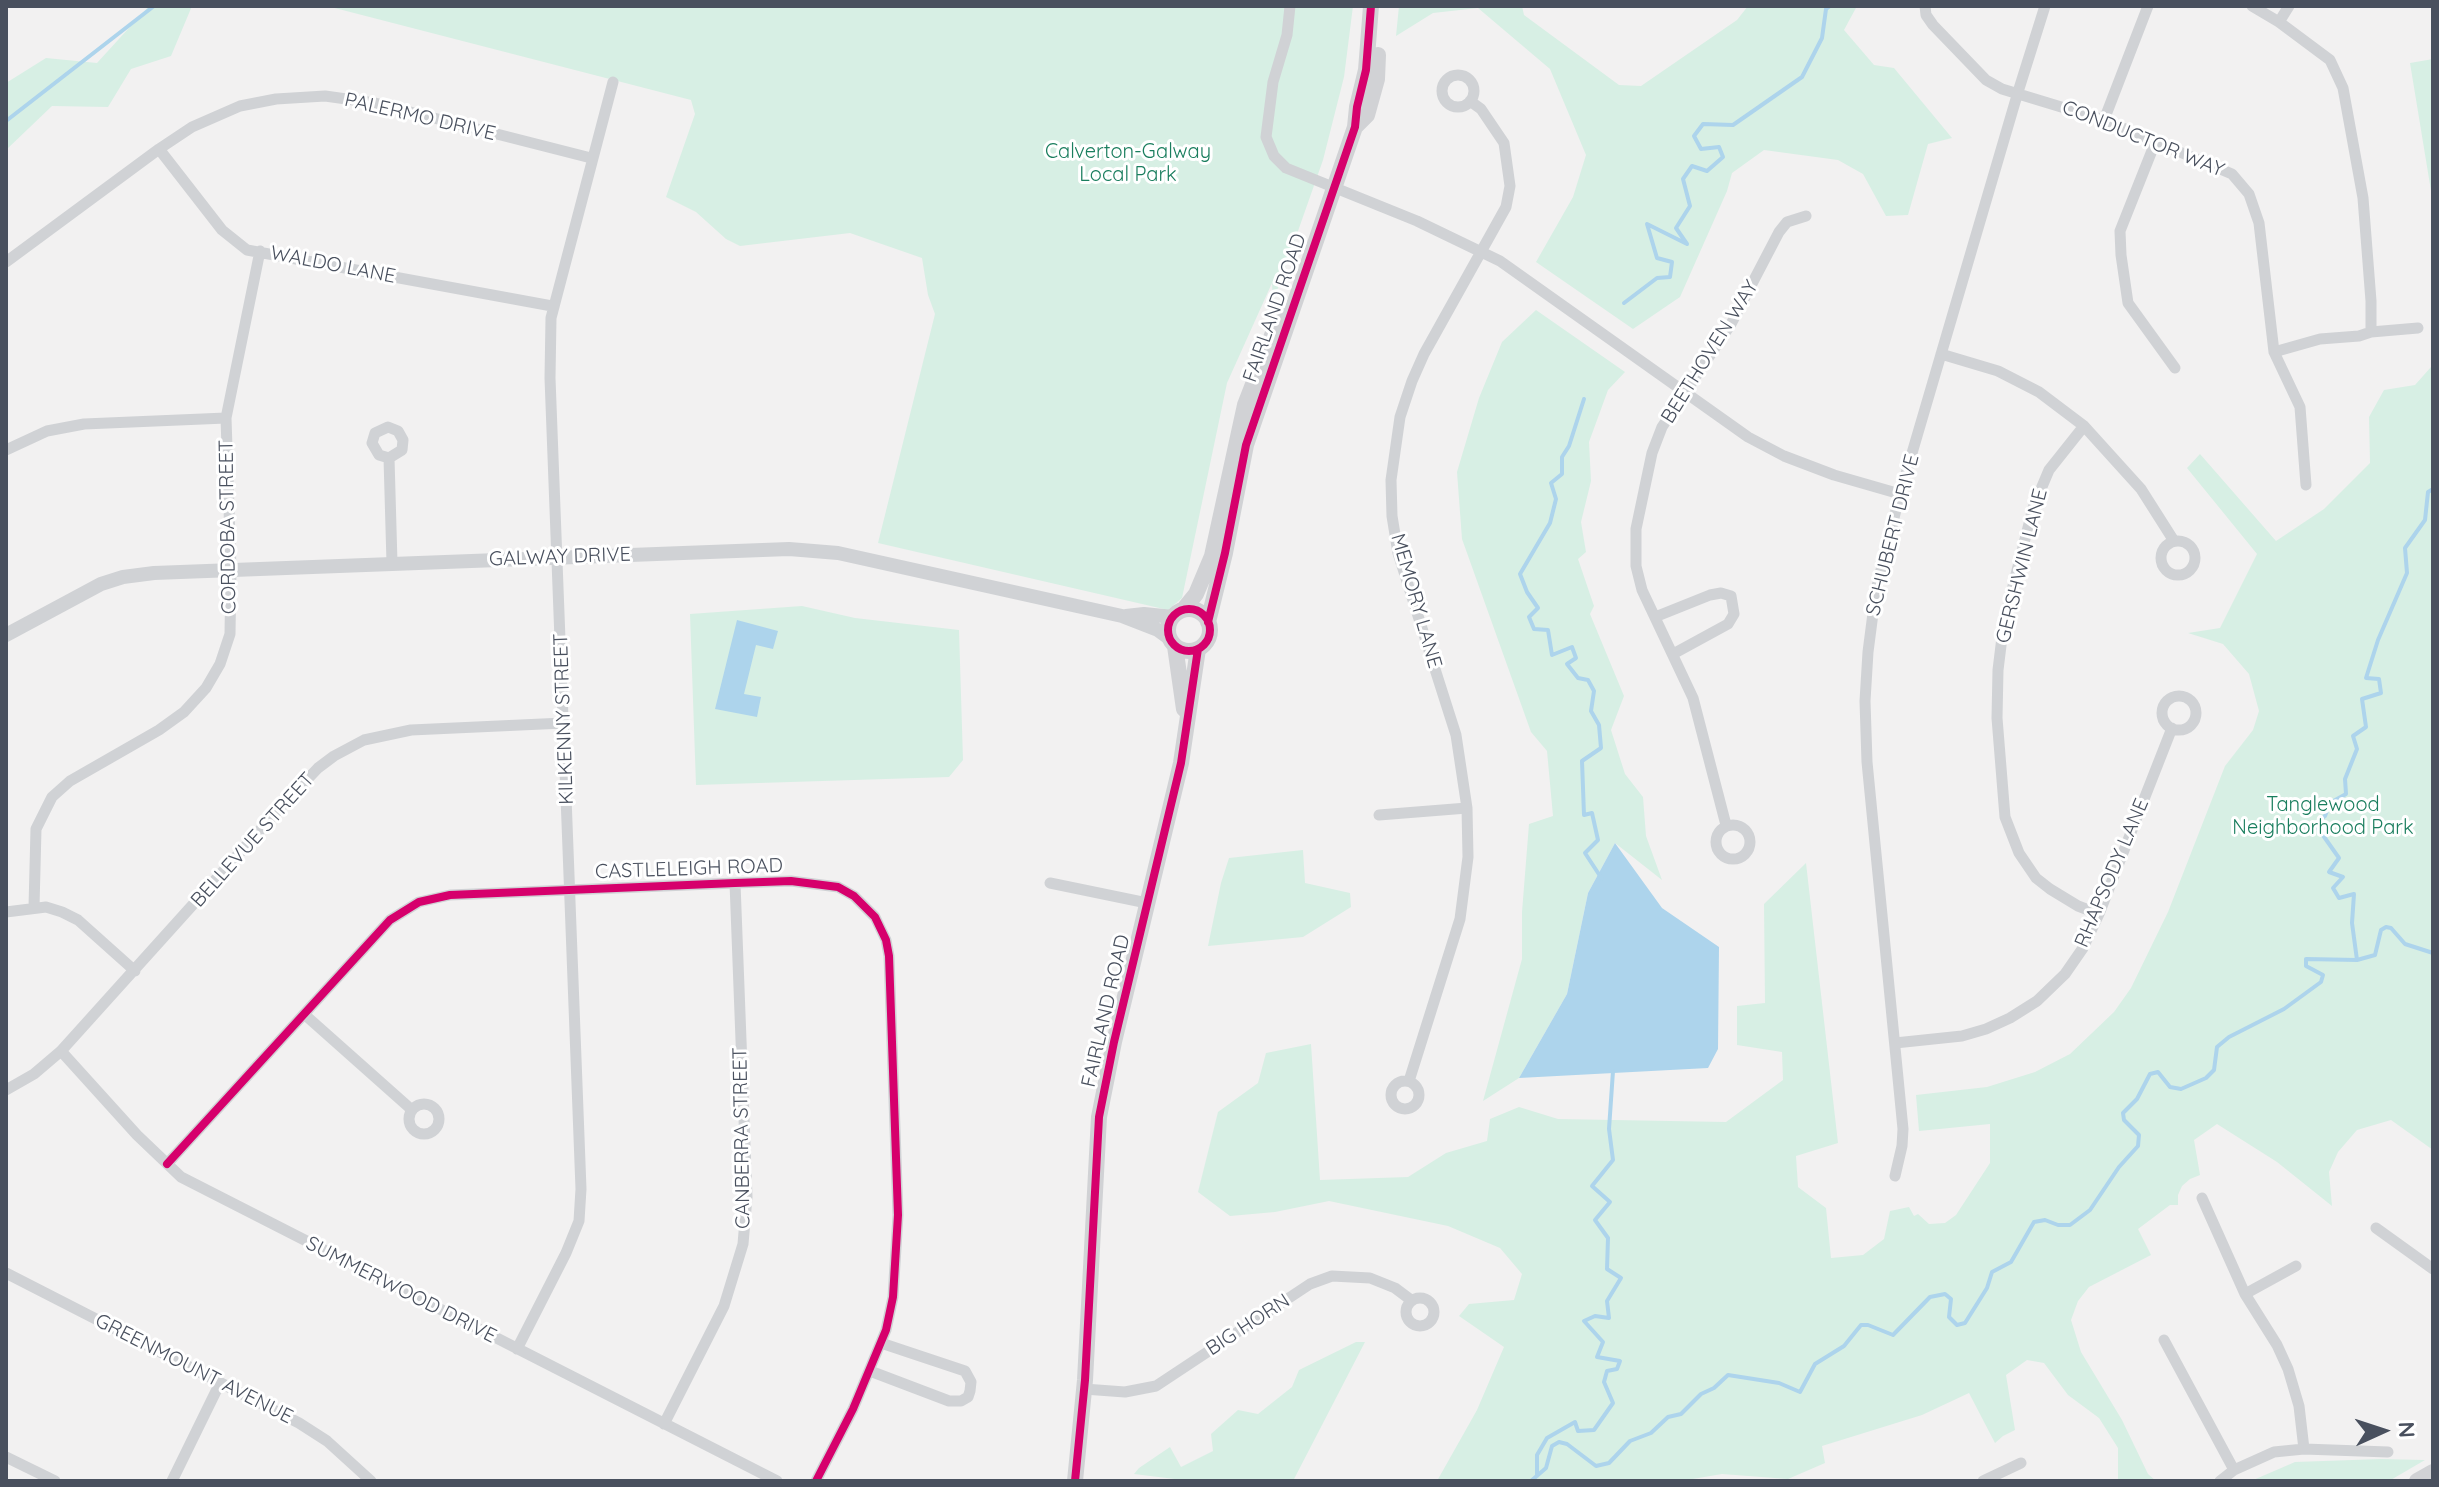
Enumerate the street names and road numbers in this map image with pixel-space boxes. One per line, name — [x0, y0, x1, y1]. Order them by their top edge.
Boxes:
street label: PALERMO DRIVE — [342, 88, 498, 146]
street label: CONDUCTOR WAY — [2058, 96, 2228, 182]
street label: FAIRLAND ROAD — [1238, 230, 1312, 386]
street label: WALDO LANE — [268, 241, 398, 289]
street label: BEETHOVEN WAY — [1656, 276, 1764, 428]
street label: CORDOBA STREET — [214, 440, 242, 614]
street label: SCHUBERT DRIVE — [1861, 452, 1925, 618]
street label: GERSHWIN LANE — [1991, 486, 2053, 646]
street label: MEMORY LANE — [1385, 531, 1447, 671]
street label: GALWAY DRIVE — [489, 543, 631, 571]
street label: KILKENNY STREET — [549, 633, 579, 805]
street label: BELLEVUE STREET — [186, 768, 320, 912]
street label: RHAPSODY LANE — [2070, 795, 2154, 951]
street label: CASTLELEIGH ROAD — [595, 854, 783, 884]
street label: FAIRLAND ROAD — [1077, 932, 1135, 1090]
street label: CANBERRA STREET — [728, 1047, 756, 1229]
street label: SUMMERWOOD DRIVE — [302, 1232, 500, 1348]
street label: BIG HORN — [1202, 1289, 1294, 1361]
street label: GREENMOUNT AVENUE — [91, 1309, 297, 1429]

